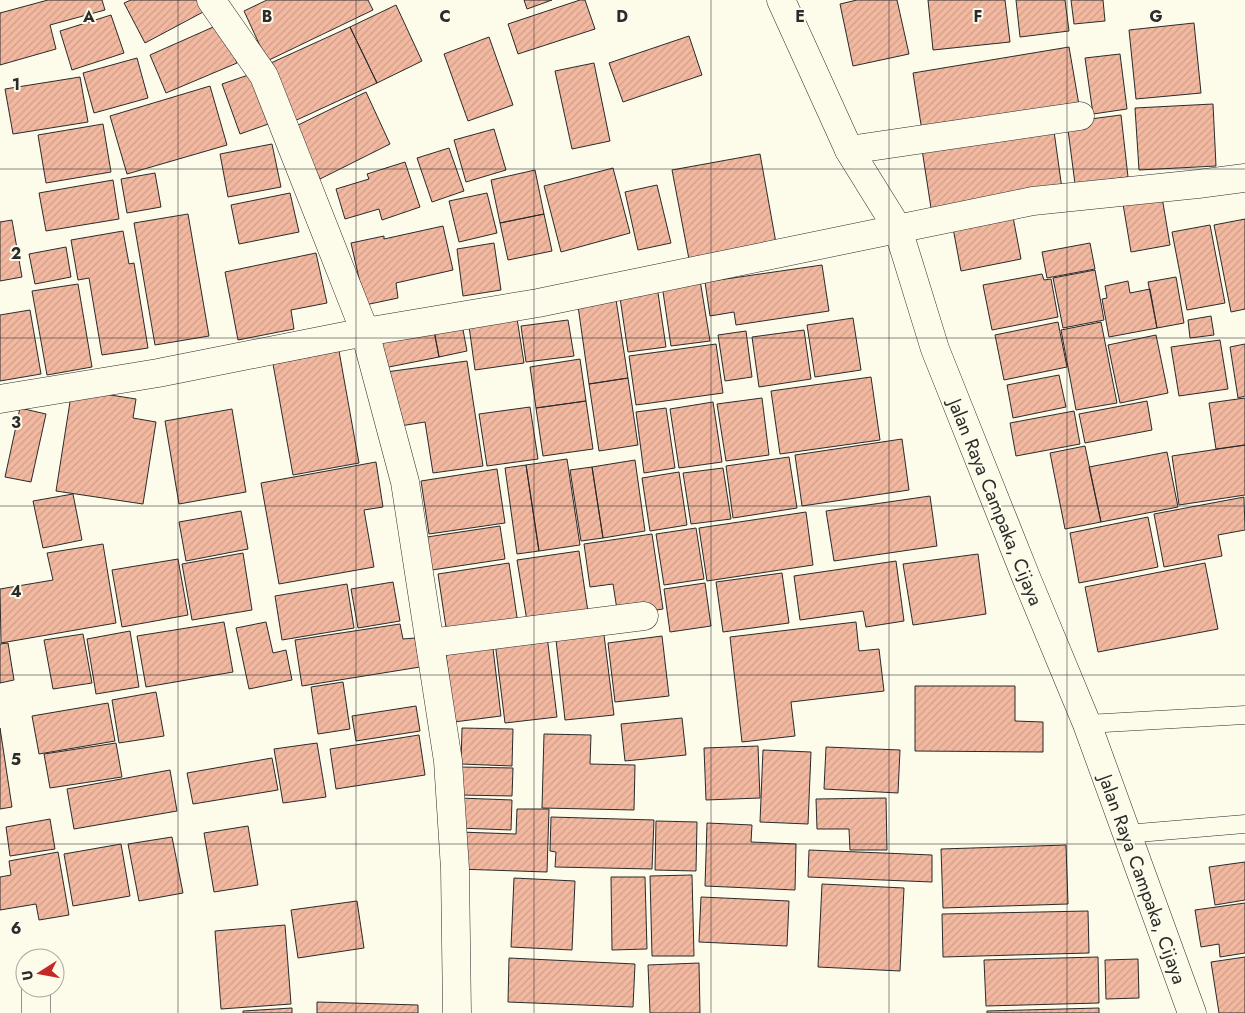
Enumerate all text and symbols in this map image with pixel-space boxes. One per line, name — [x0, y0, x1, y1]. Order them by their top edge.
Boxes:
text: A — [82, 5, 95, 28]
text: B — [262, 5, 272, 28]
text: C — [439, 5, 451, 28]
text: D — [616, 5, 628, 28]
text: E — [795, 5, 805, 28]
text: F — [974, 5, 982, 28]
text: G — [1149, 5, 1163, 28]
text: 1 — [12, 73, 20, 96]
text: 2 — [11, 242, 21, 265]
street label: Jalan Raya Campaka, Cijaya — [940, 392, 1049, 610]
text: 3 — [11, 411, 21, 434]
text: 4 — [10, 580, 22, 603]
text: 5 — [11, 748, 21, 771]
street label: Jalan Raya Campaka, Cijaya — [1091, 768, 1193, 988]
text: 6 — [11, 917, 21, 940]
north arrow — [15, 948, 65, 998]
text: U — [16, 969, 38, 982]

